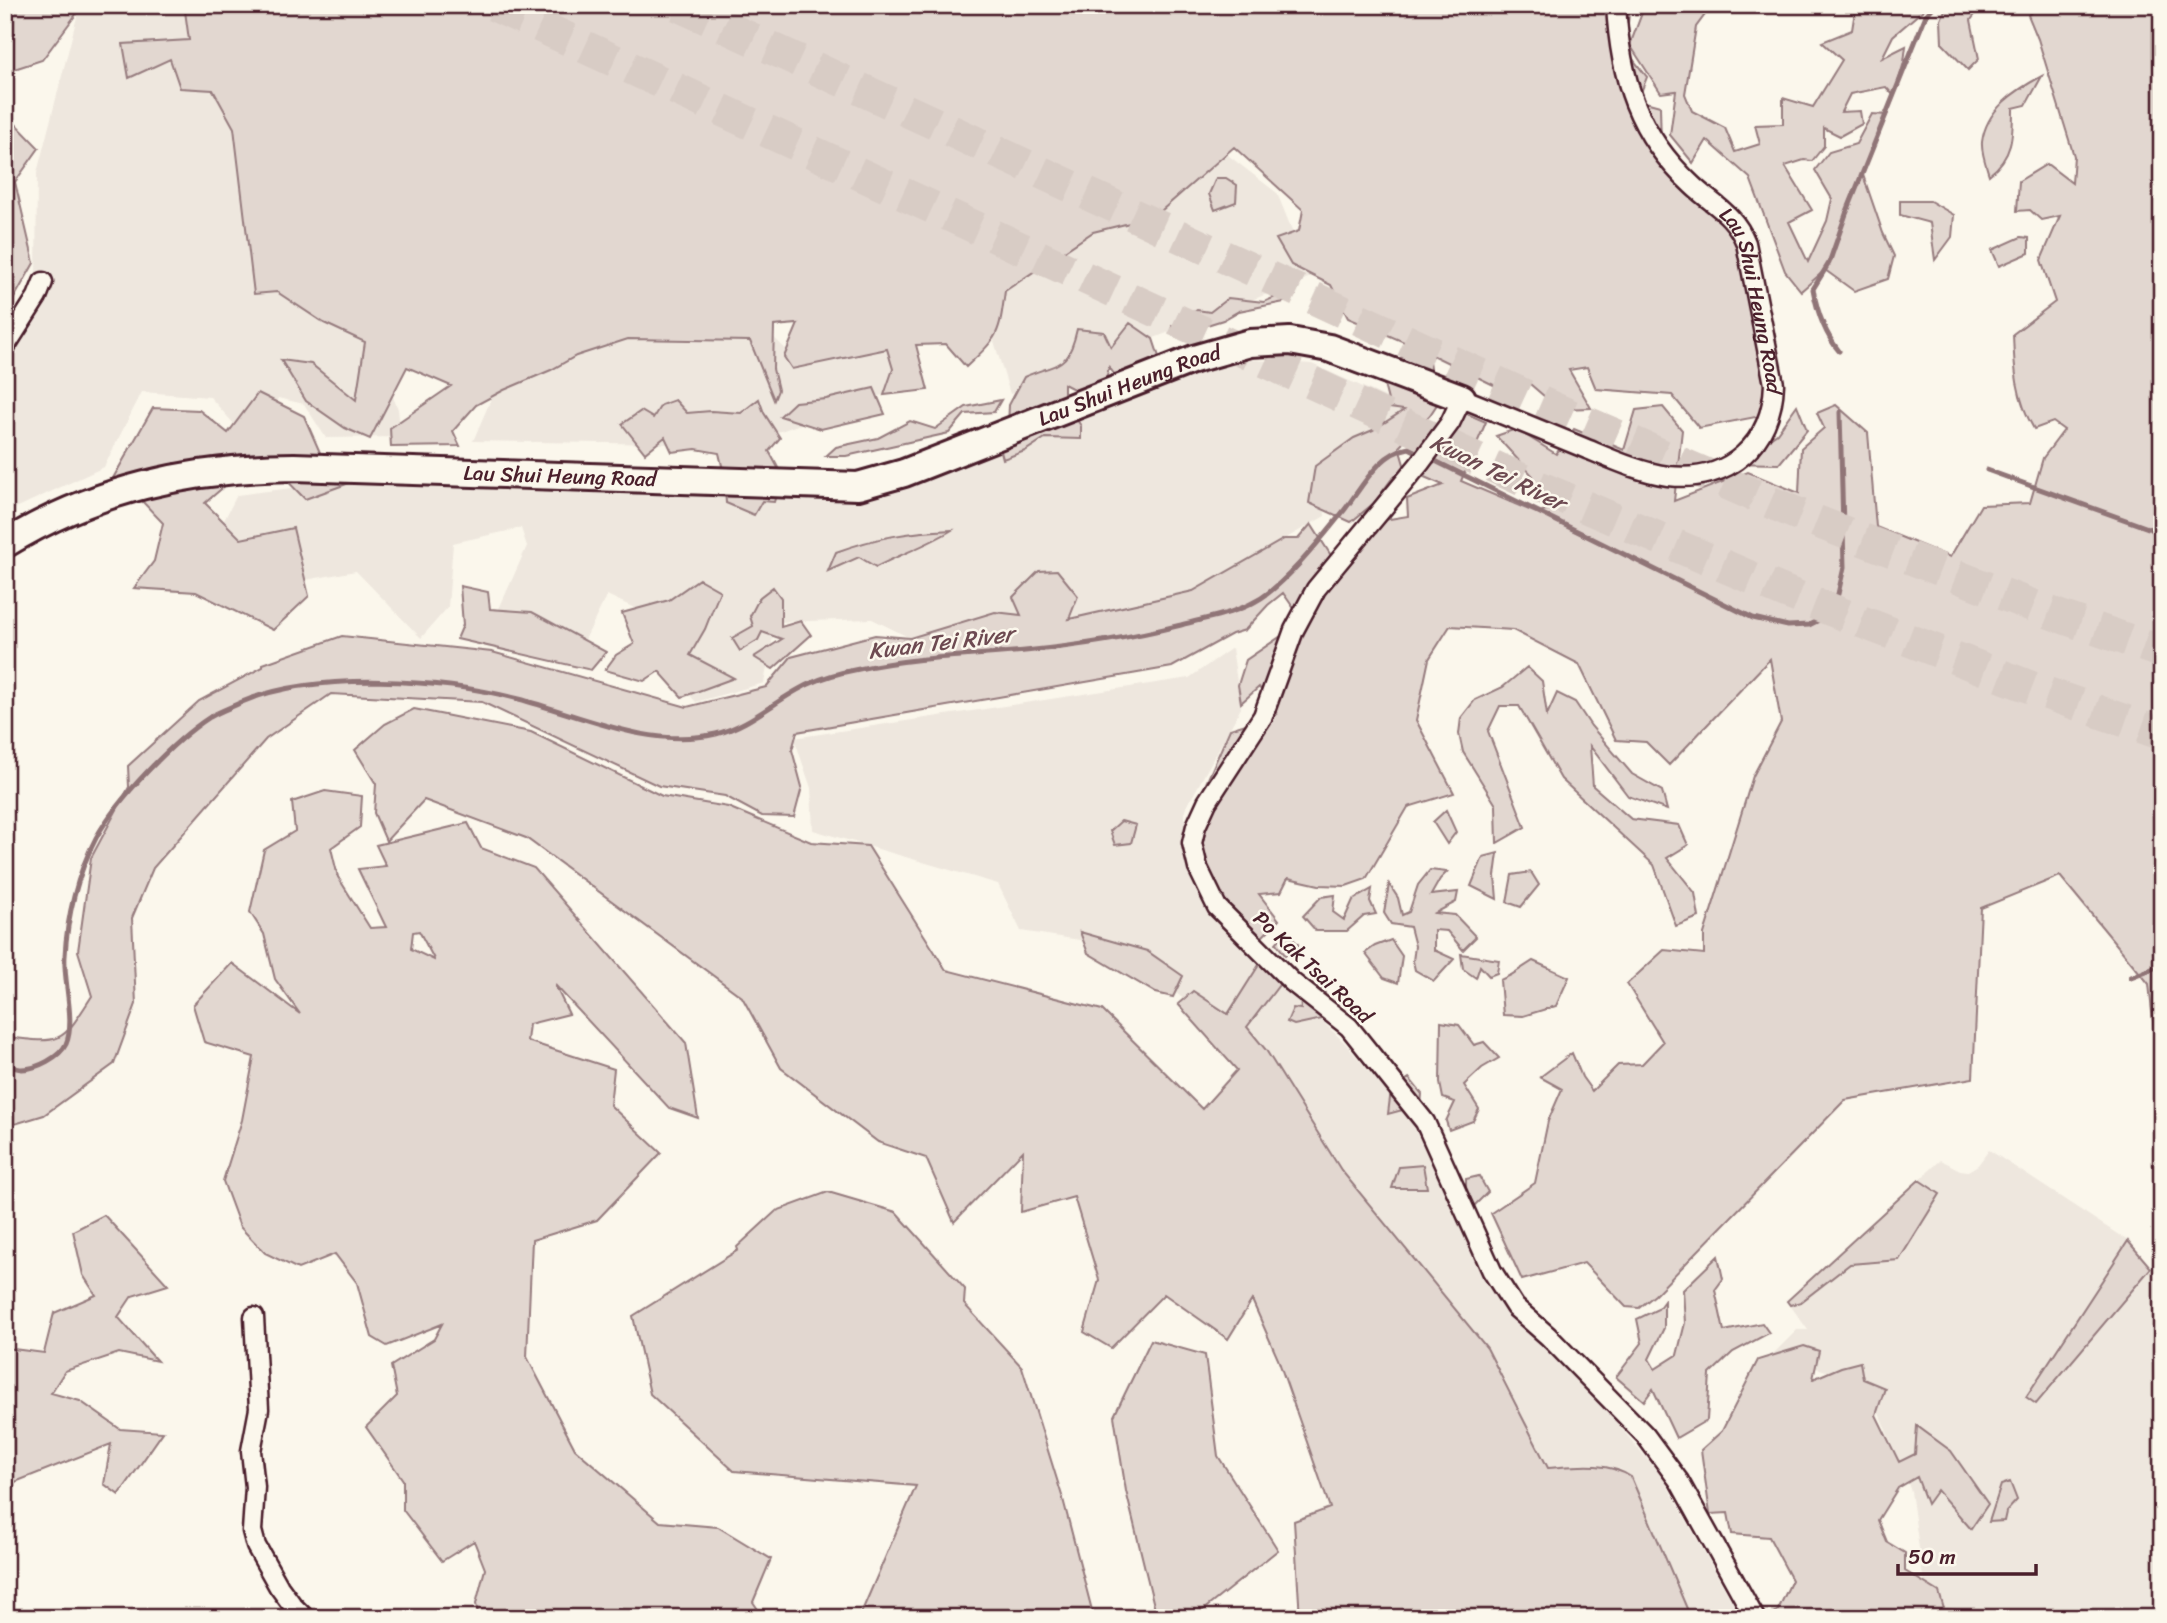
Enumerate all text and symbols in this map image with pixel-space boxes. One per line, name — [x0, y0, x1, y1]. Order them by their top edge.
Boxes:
street label: Lau Shui Heung Road — [1710, 197, 1793, 397]
street label: Lau Shui Heung Road — [1032, 333, 1227, 437]
water label: Kwan Tei River — [1423, 422, 1577, 525]
street label: Lau Shui Heung Road — [463, 454, 659, 498]
water label: Kwan Tei River — [866, 613, 1021, 672]
street label: Po Kak Tsai Road — [1244, 901, 1384, 1035]
scale bar — [1898, 1532, 2036, 1576]
text: 50 m — [1908, 1538, 1956, 1576]

